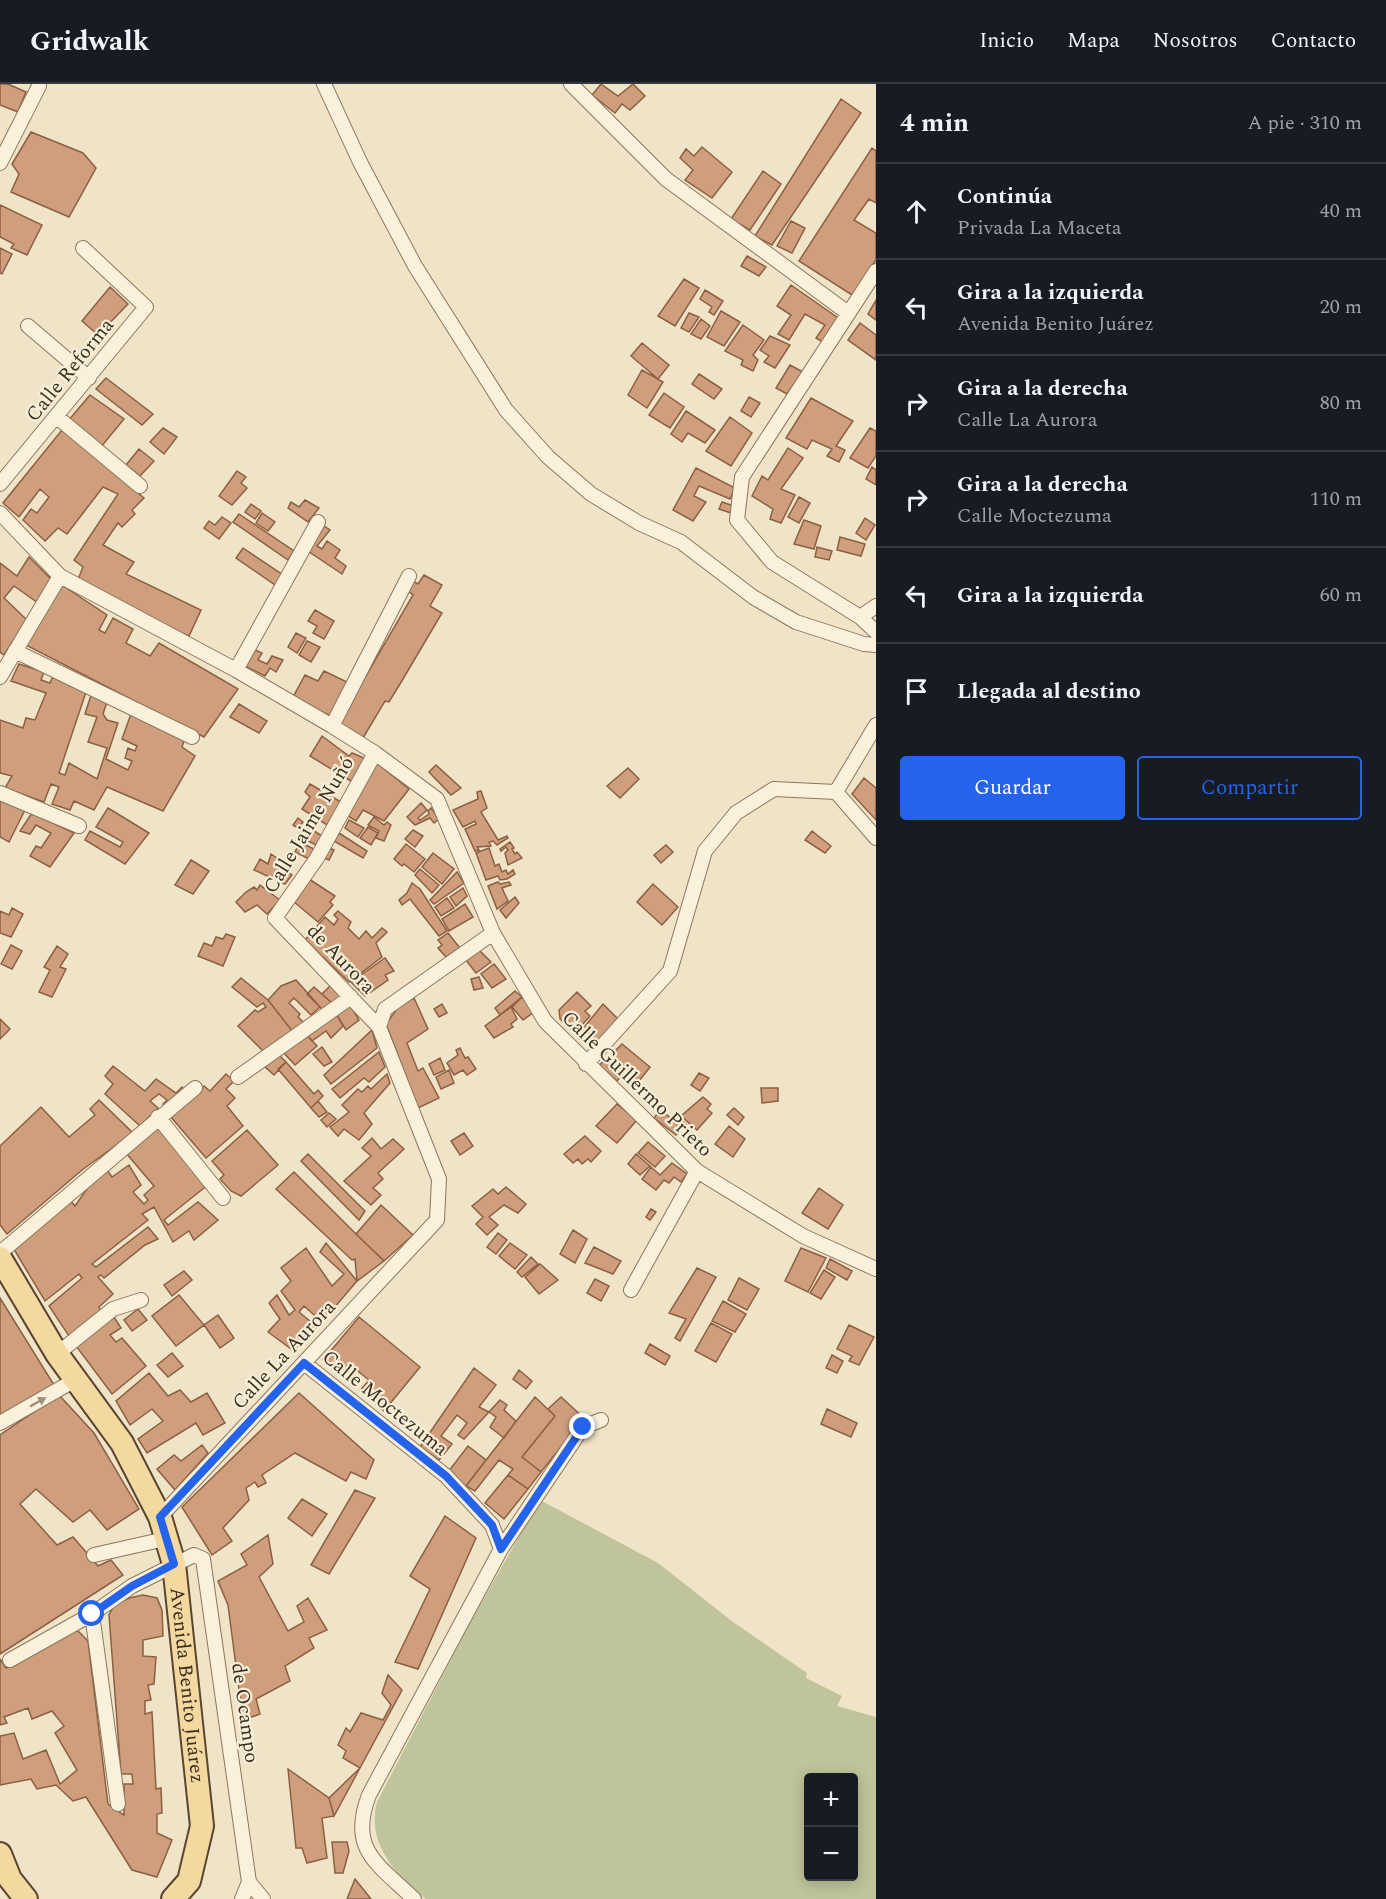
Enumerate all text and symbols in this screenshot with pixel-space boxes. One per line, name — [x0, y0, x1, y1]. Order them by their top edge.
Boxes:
text: Gridwalk — [30, 20, 149, 63]
text: Inicio — [979, 25, 1034, 57]
text: Mapa — [1067, 25, 1120, 57]
text: Nosotros — [1153, 25, 1238, 57]
text: Contacto — [1271, 25, 1356, 57]
text: 4 min — [900, 103, 969, 143]
text: A pie · 310 m — [1248, 108, 1362, 138]
text: Continúa — [957, 180, 1052, 213]
icon: ahead — [900, 195, 933, 228]
text: 40 m — [1320, 196, 1362, 226]
text: Privada La Maceta — [957, 213, 1122, 243]
text: Gira a la izquierda — [957, 276, 1144, 309]
icon: left — [900, 291, 933, 324]
text: 20 m — [1320, 292, 1362, 322]
text: Avenida Benito Juárez — [957, 309, 1154, 339]
street label: Calle Reforma — [19, 311, 121, 428]
text: Gira a la derecha — [957, 372, 1128, 405]
icon: right — [900, 387, 933, 420]
text: 80 m — [1320, 388, 1362, 418]
text: Calle La Aurora — [957, 405, 1098, 435]
text: Gira a la derecha — [957, 468, 1128, 501]
icon: right — [900, 483, 933, 516]
text: 110 m — [1310, 484, 1362, 514]
text: Calle Moctezuma — [957, 501, 1112, 531]
icon: left — [900, 579, 933, 612]
text: Gira a la izquierda — [957, 579, 1144, 612]
text: 60 m — [1320, 580, 1362, 610]
icon: arrive — [900, 675, 933, 708]
text: Llegada al destino — [957, 675, 1141, 708]
street label: Calle Jaime Nuñó — [256, 751, 362, 899]
button: Guardar — [900, 756, 1125, 820]
button: Compartir — [1137, 756, 1362, 820]
street label: de Aurora — [300, 917, 383, 1001]
street label: Calle Guillermo Prieto — [555, 1004, 719, 1164]
street label: Calle La Aurora — [225, 1293, 343, 1417]
street label: Calle Moctezuma — [315, 1343, 455, 1464]
one-way arrow — [29, 1397, 46, 1407]
route end — [569, 1413, 595, 1439]
street label: Avenida Benito Juárez — [162, 1586, 212, 1785]
route start — [78, 1600, 104, 1626]
street label: de Ocampo — [223, 1661, 267, 1765]
map controls — [804, 1773, 858, 1881]
button: + — [804, 1773, 858, 1827]
button: − — [804, 1827, 858, 1881]

